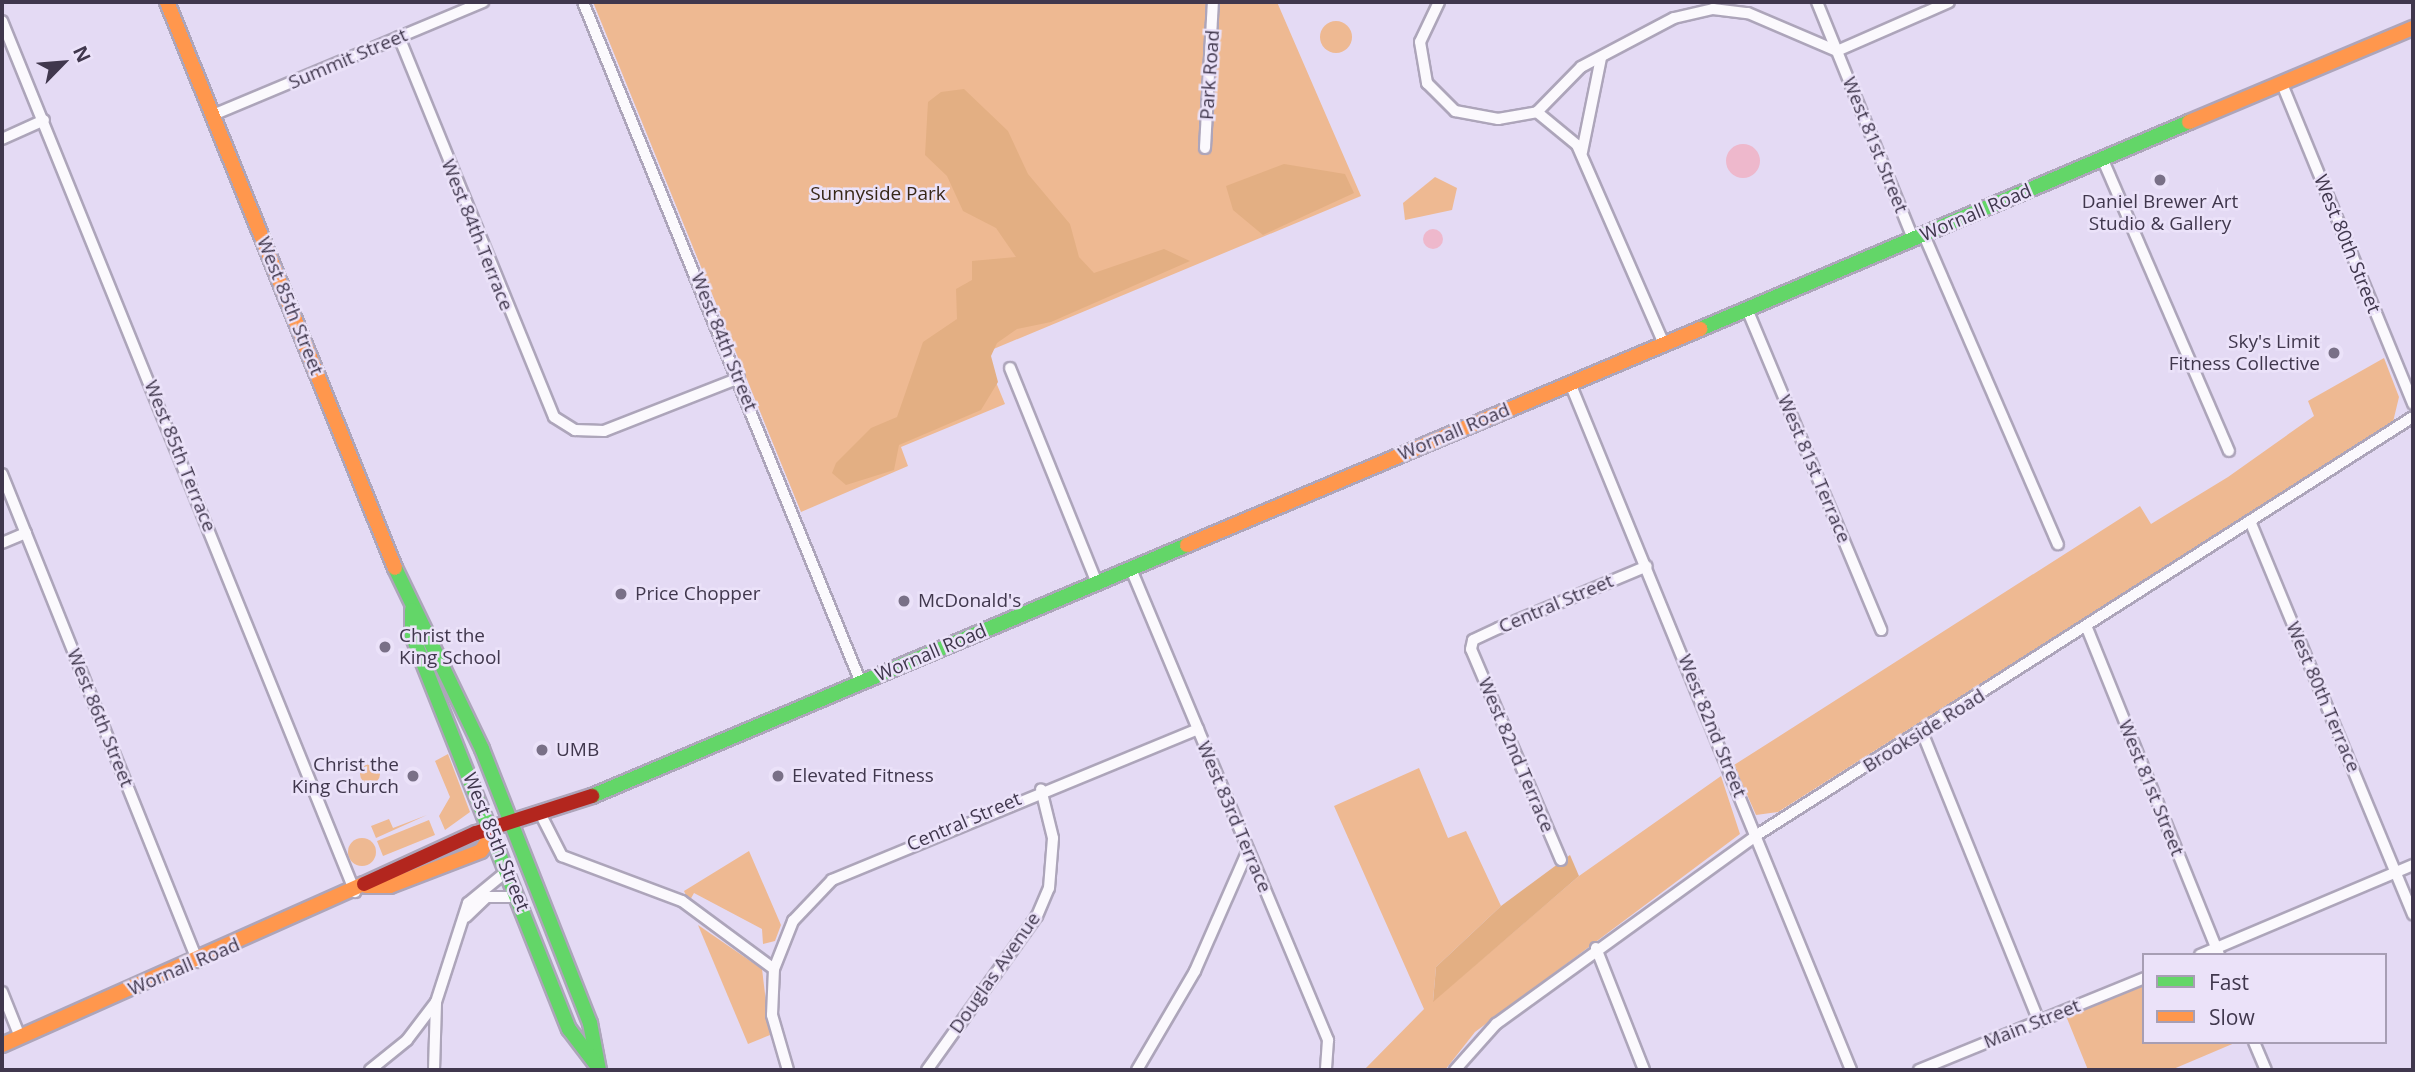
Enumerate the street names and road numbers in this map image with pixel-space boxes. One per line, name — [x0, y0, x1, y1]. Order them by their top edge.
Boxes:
street label: Summit Street — [285, 24, 411, 94]
street label: Park Road — [1195, 29, 1225, 121]
street label: West 81st Street — [1837, 74, 1913, 216]
street label: West 84th Terrace — [436, 156, 518, 314]
street label: West 80th Street — [2309, 172, 2385, 316]
street label: Wornall Road — [1917, 179, 2035, 247]
street label: West 85th Street — [252, 234, 328, 378]
street label: West 84th Street — [686, 270, 762, 414]
street label: West 85th Terrace — [139, 377, 221, 535]
street label: West 81st Terrace — [1773, 392, 1855, 546]
street label: Wornall Road — [1395, 398, 1513, 466]
street label: Central Street — [1495, 570, 1617, 638]
street label: West 80th Terrace — [2281, 618, 2365, 776]
street label: Wornall Road — [872, 619, 990, 687]
street label: West 86th Street — [62, 646, 138, 790]
street label: West 82nd Street — [1673, 651, 1751, 801]
street label: West 82nd Terrace — [1473, 674, 1559, 836]
street label: Brookside Road — [1859, 684, 1989, 778]
street label: West 81st Street — [2113, 717, 2189, 859]
street label: West 83rd Terrace — [1192, 738, 1276, 896]
street label: West 85th Street — [458, 770, 534, 914]
street label: Central Street — [903, 788, 1025, 856]
street label: Douglas Avenue — [945, 908, 1045, 1038]
street label: Wornall Road — [125, 933, 243, 1001]
street label: Main Street — [1980, 994, 2084, 1054]

